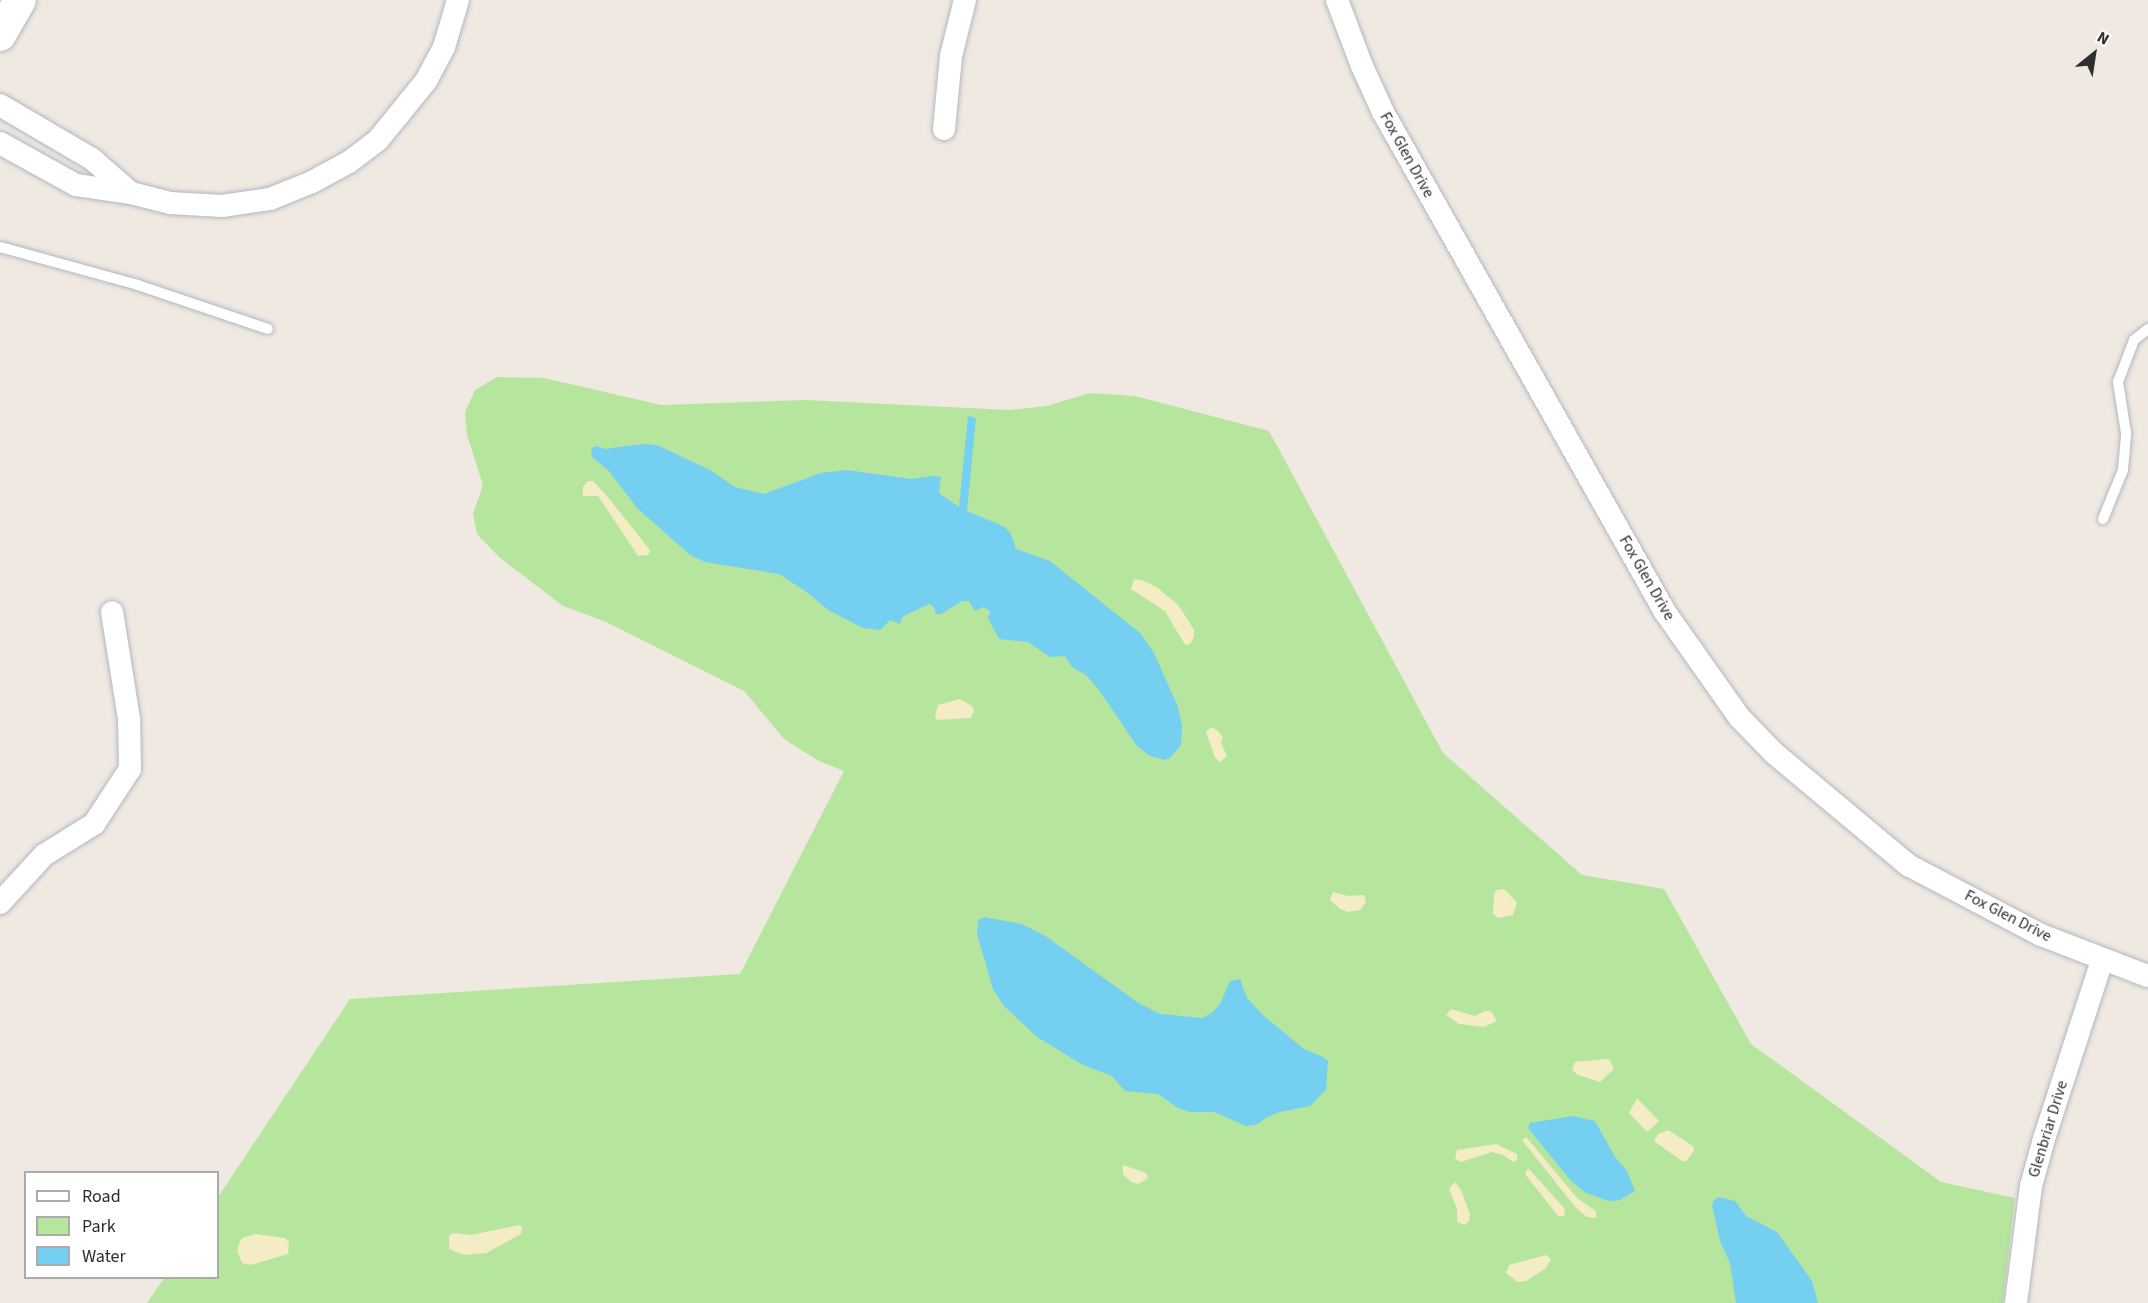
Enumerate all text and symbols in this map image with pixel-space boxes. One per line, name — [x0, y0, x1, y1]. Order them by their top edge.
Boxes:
north arrow — [2064, 24, 2124, 84]
text: N — [2093, 26, 2113, 51]
street label: Fox Glen Drive — [1376, 109, 1438, 201]
street label: Fox Glen Drive — [1615, 532, 1679, 624]
street label: Fox Glen Drive — [1961, 886, 2055, 946]
street label: Glenbriar Drive — [2024, 1078, 2072, 1180]
legend — [24, 1171, 219, 1279]
text: Road — [82, 1184, 121, 1209]
text: Park — [82, 1214, 116, 1239]
text: Water — [82, 1244, 126, 1269]

